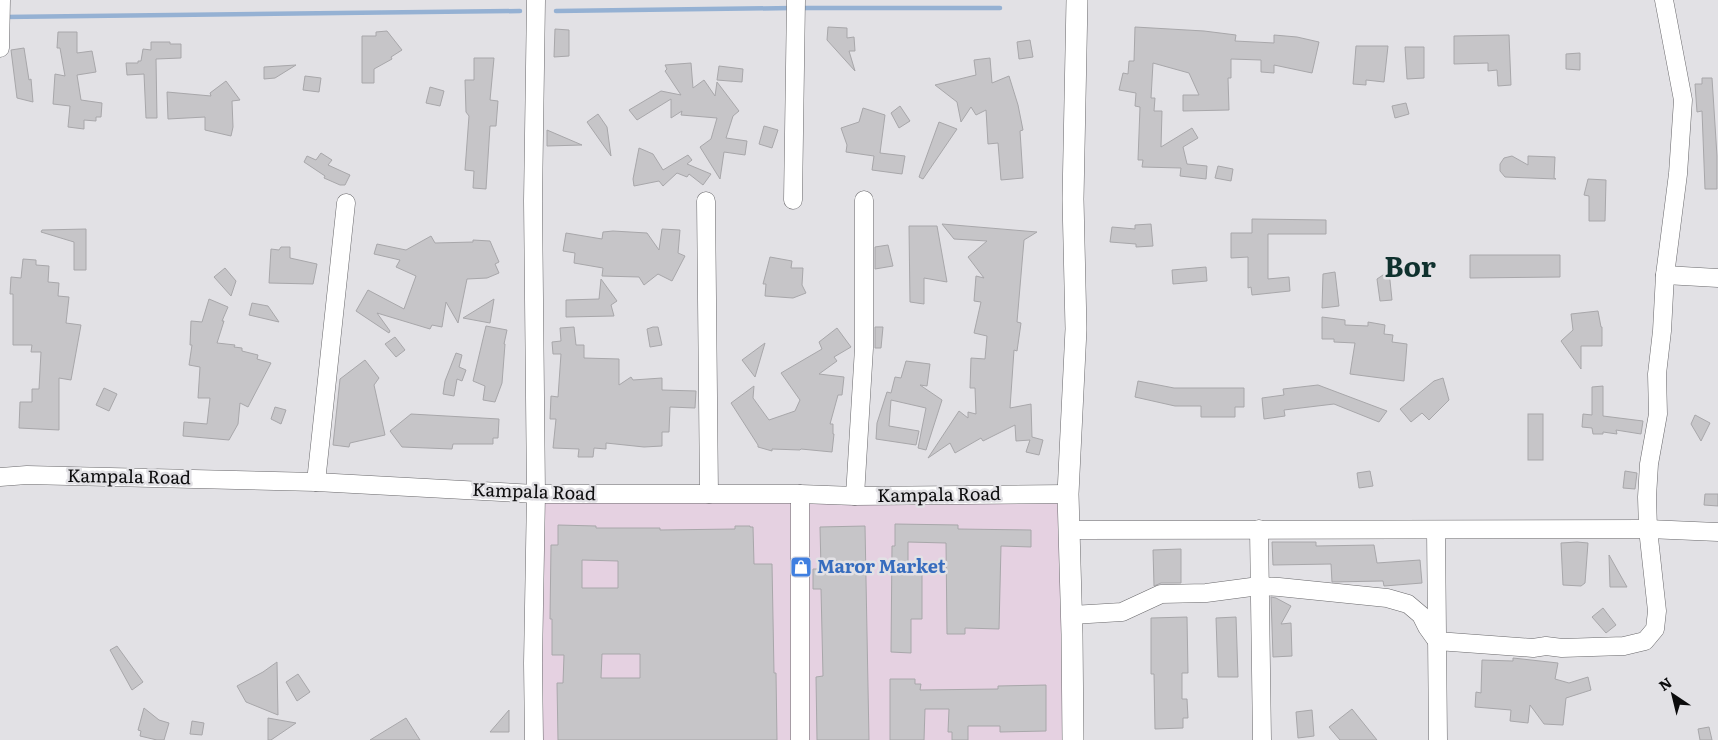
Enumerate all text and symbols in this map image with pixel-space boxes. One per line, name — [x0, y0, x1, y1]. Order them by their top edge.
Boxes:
district label: Bor — [1384, 244, 1436, 286]
street label: Kampala Road — [67, 461, 191, 490]
street label: Kampala Road — [472, 475, 596, 506]
street label: Kampala Road — [877, 479, 1001, 508]
place label: Maror Market — [817, 552, 946, 579]
shop icon: Maror Market — [789, 555, 813, 579]
north arrow — [1648, 670, 1698, 720]
text: N — [1654, 672, 1676, 695]

